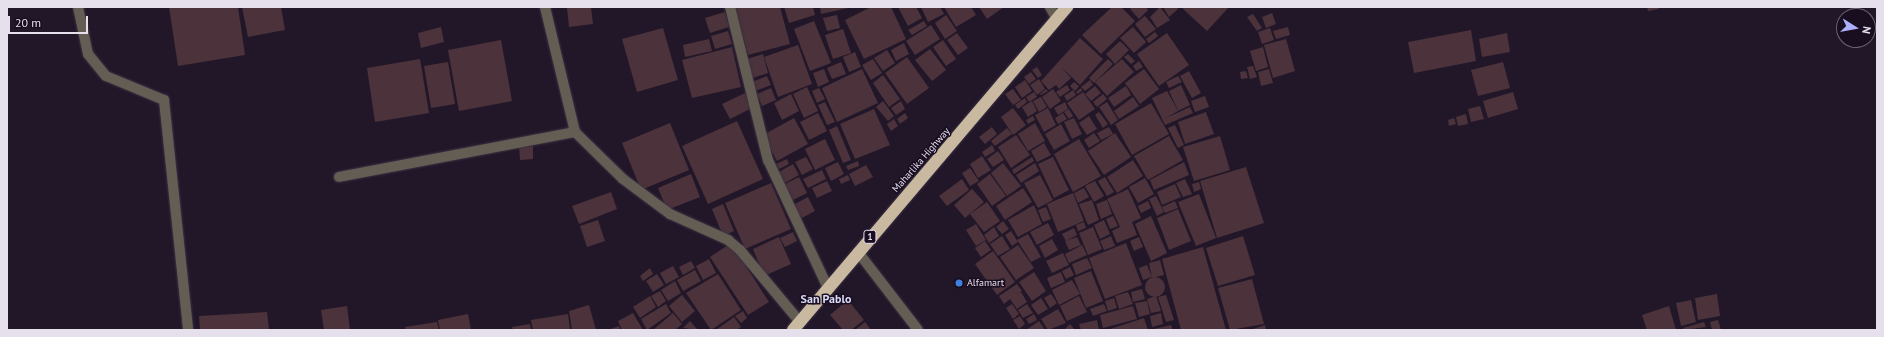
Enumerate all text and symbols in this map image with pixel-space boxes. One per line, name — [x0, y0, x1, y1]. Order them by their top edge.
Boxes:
scale bar — [10, 8, 90, 34]
north arrow — [1836, 8, 1876, 48]
text: 20 m — [15, 15, 41, 30]
text: N — [1859, 25, 1874, 35]
street label: Maharlika Highway — [890, 125, 952, 195]
road number: 1 — [863, 230, 877, 244]
place label: Alfamart — [967, 277, 1004, 289]
marker: Alfamart — [954, 278, 964, 288]
district label: San Pablo — [801, 292, 851, 306]

